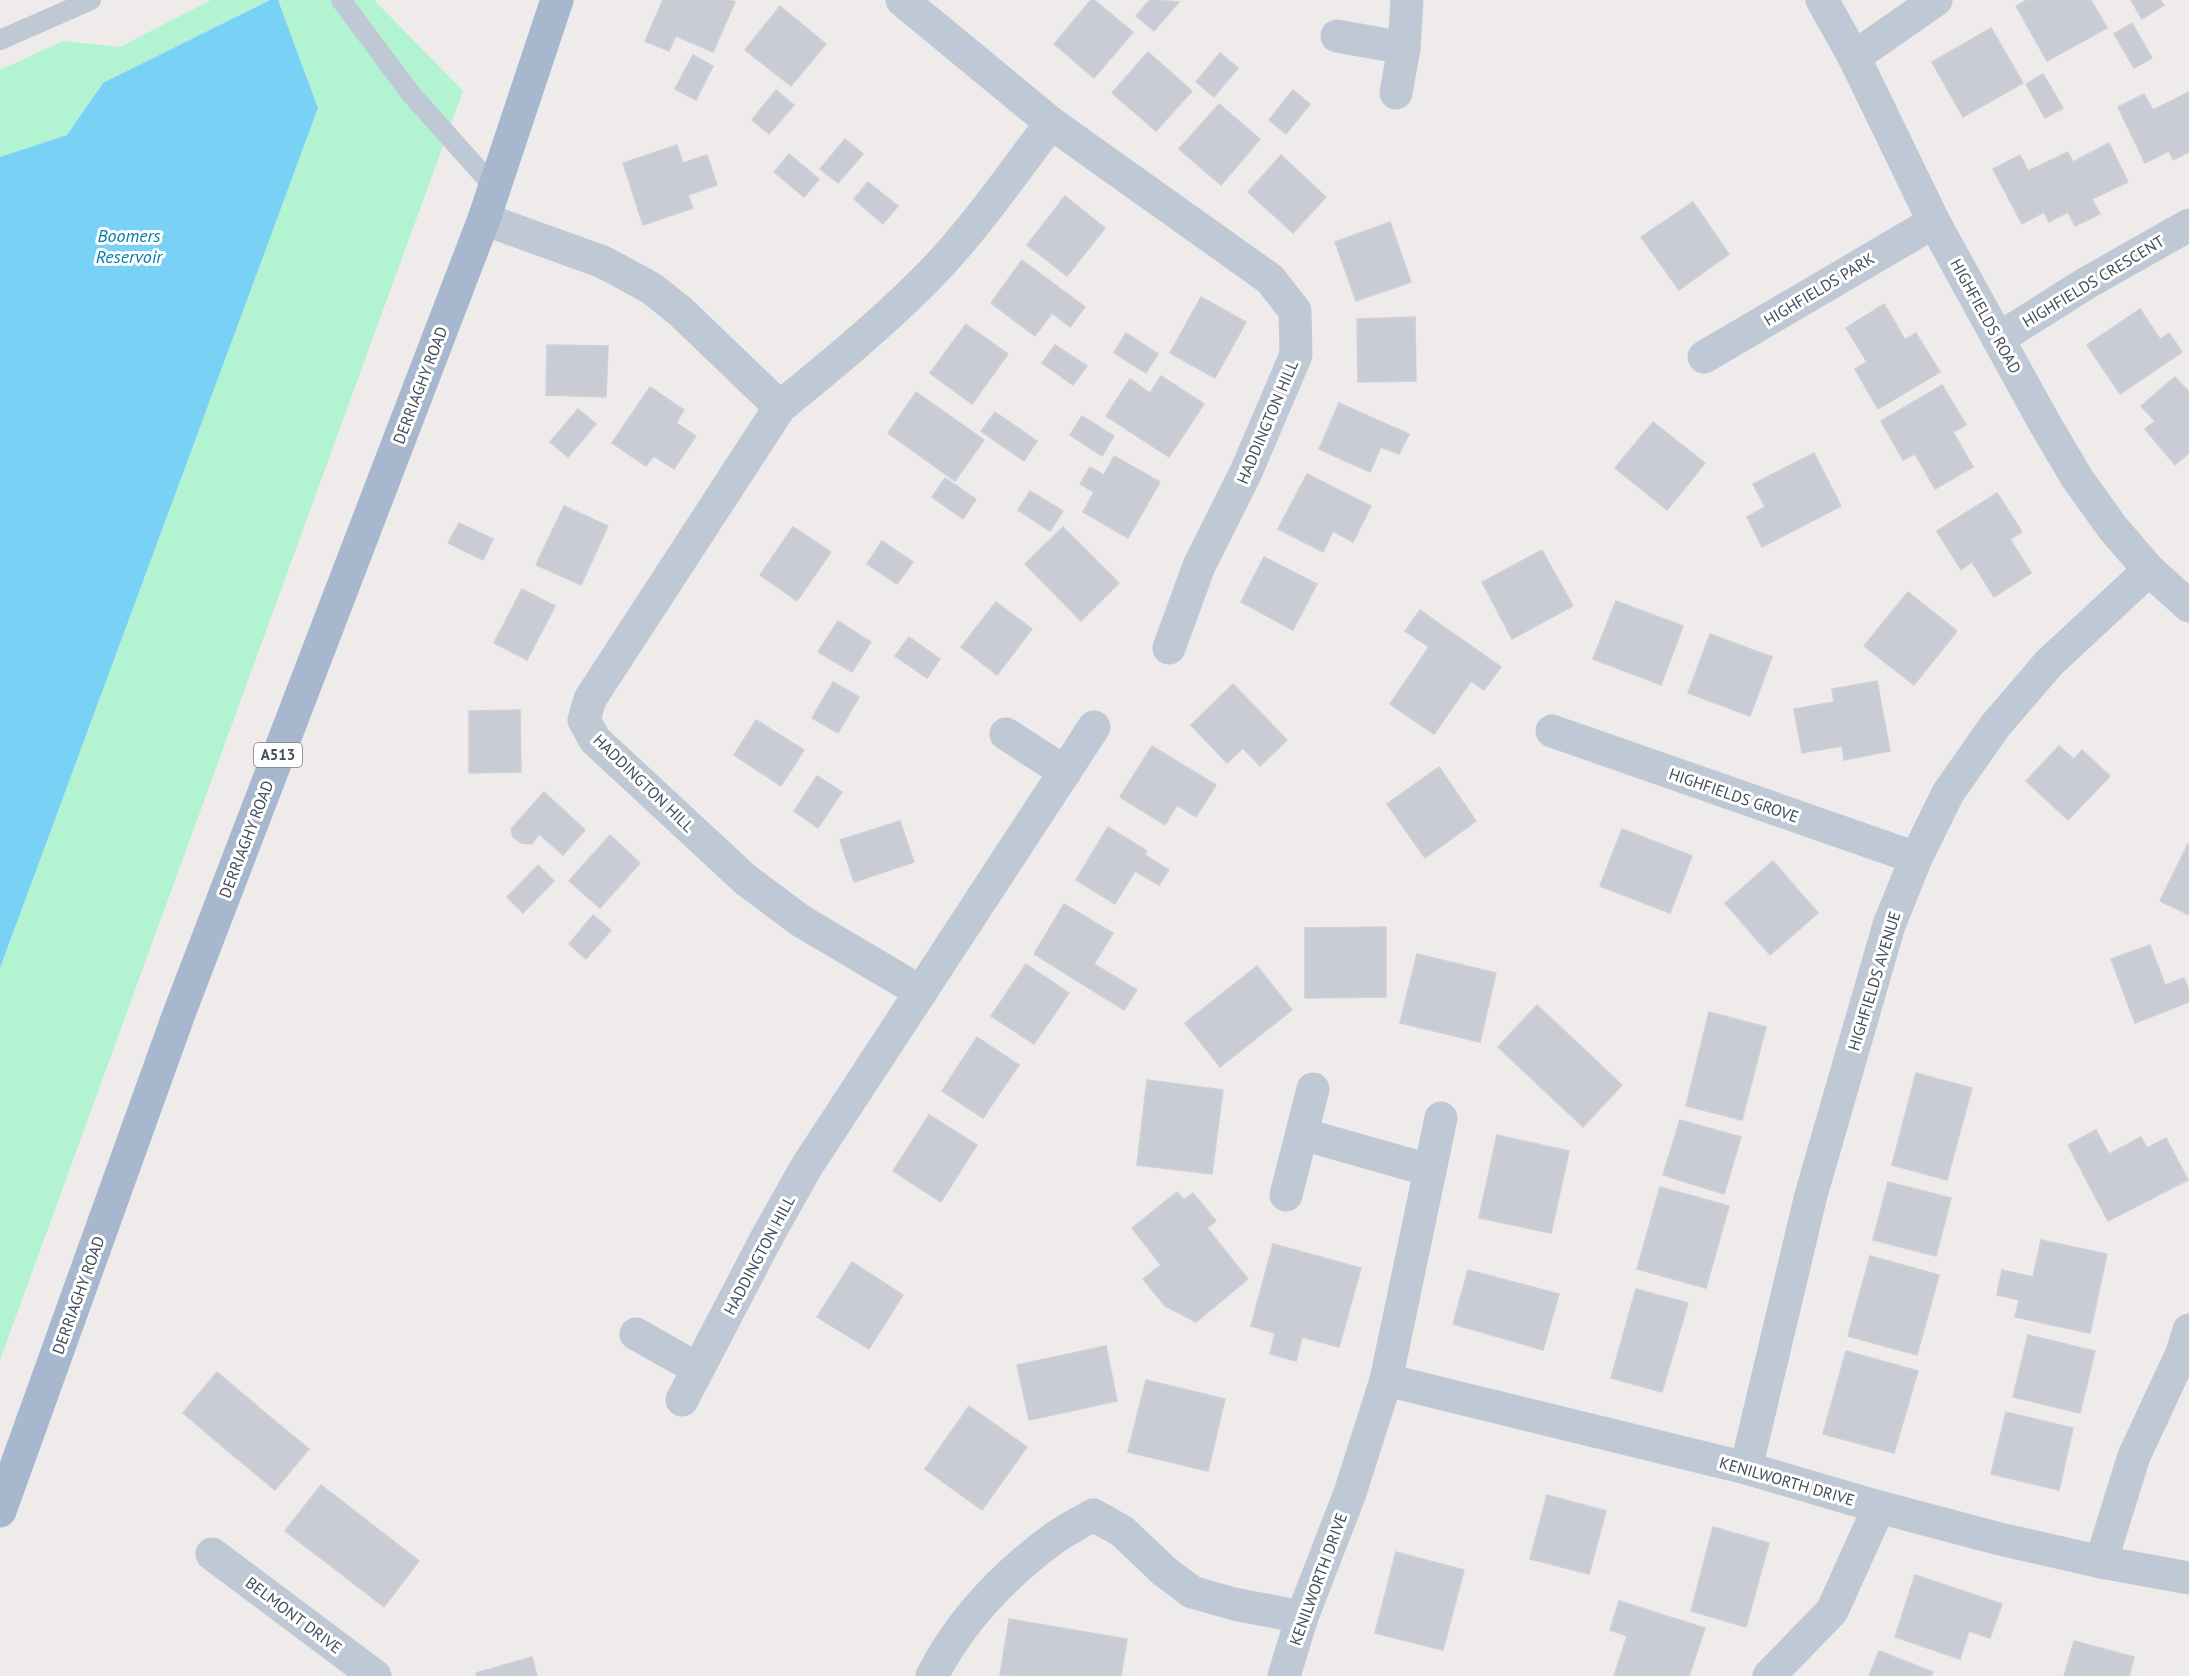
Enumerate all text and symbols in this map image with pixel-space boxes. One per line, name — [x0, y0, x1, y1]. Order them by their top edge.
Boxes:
water label: Boomers Reservoir — [96, 224, 163, 268]
street label: HIGHFIELDS CRESCENT — [2018, 231, 2168, 331]
street label: HIGHFIELDS PARK — [1760, 248, 1878, 330]
street label: HIGHFIELDS ROAD — [1946, 255, 2026, 377]
street label: DERRIAGHY ROAD — [388, 323, 452, 447]
street label: HADDINGTON HILL — [1232, 357, 1302, 487]
street label: HADDINGTON HILL — [589, 730, 699, 836]
road number: A513 — [254, 743, 302, 767]
street label: HIGHFIELDS GROVE — [1667, 763, 1801, 827]
street label: DERRIAGHY ROAD — [214, 777, 278, 901]
street label: HIGHFIELDS AVENUE — [1843, 909, 1905, 1053]
street label: HADDINGTON HILL — [719, 1192, 799, 1318]
street label: DERRIAGHY ROAD — [47, 1233, 109, 1357]
street label: KENILWORTH DRIVE — [1717, 1452, 1857, 1510]
street label: KENILWORTH DRIVE — [1285, 1510, 1351, 1648]
street label: BELMONT DRIVE — [242, 1572, 346, 1658]

